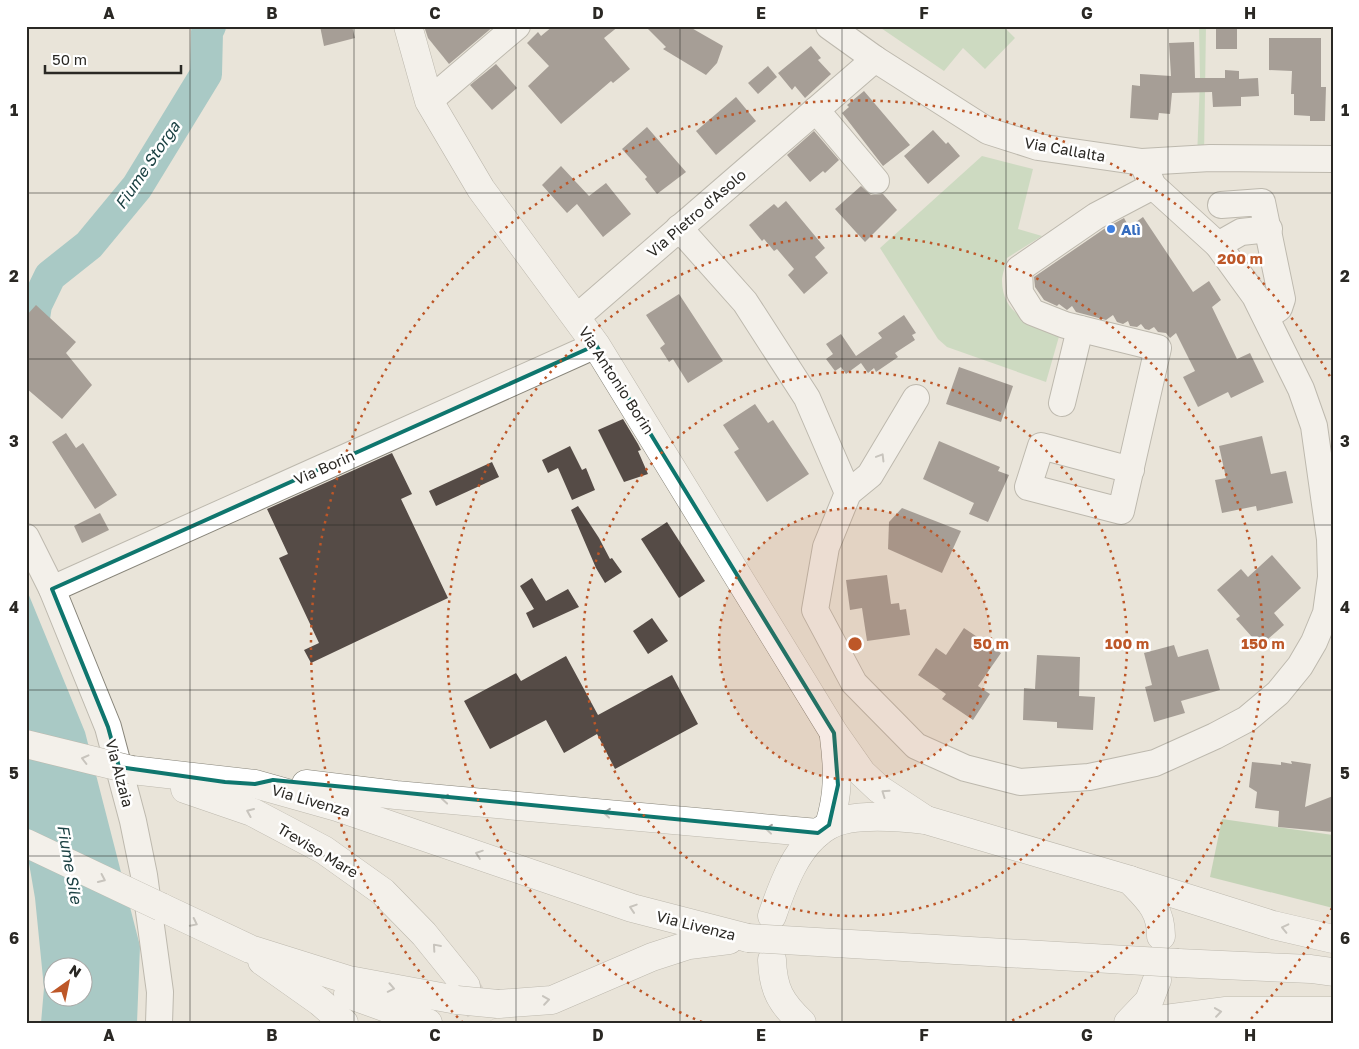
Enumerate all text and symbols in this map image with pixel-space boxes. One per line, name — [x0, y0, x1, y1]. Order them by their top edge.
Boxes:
text: A — [103, 3, 115, 23]
text: B — [266, 3, 278, 23]
text: C — [429, 3, 441, 23]
text: D — [592, 3, 604, 23]
text: E — [756, 3, 766, 23]
text: F — [919, 3, 929, 23]
text: G — [1081, 3, 1093, 23]
text: H — [1244, 3, 1256, 23]
scale bar — [45, 42, 181, 74]
text: 50 m — [52, 50, 87, 68]
text: 1 — [10, 100, 18, 120]
text: 1 — [1341, 100, 1349, 120]
water label: Fiume Storga — [110, 116, 184, 213]
street label: Via Callalta — [1023, 133, 1107, 165]
street label: Via Pietro d'Asolo — [643, 165, 749, 261]
place label: Alì — [1121, 220, 1141, 238]
marker: Alì — [1105, 223, 1117, 235]
text: 200 m — [1217, 249, 1263, 267]
text: 2 — [9, 266, 19, 286]
text: 2 — [1340, 266, 1350, 286]
street label: Via Antonio Borin — [576, 323, 658, 437]
text: 3 — [9, 431, 19, 451]
text: 3 — [1340, 431, 1350, 451]
street label: Via Borin — [291, 446, 357, 488]
one-way arrow — [874, 454, 884, 463]
text: 4 — [9, 597, 19, 617]
text: 4 — [1340, 597, 1350, 617]
text: 50 m — [973, 634, 1009, 652]
text: 100 m — [1105, 634, 1149, 652]
text: 150 m — [1241, 634, 1285, 652]
centre of rings — [846, 635, 864, 653]
street label: Via Alzaia — [102, 737, 138, 809]
one-way arrow — [80, 754, 89, 765]
text: 5 — [9, 763, 19, 783]
text: 5 — [1340, 763, 1350, 783]
street label: Via Livenza — [270, 780, 352, 820]
one-way arrow — [881, 790, 891, 799]
one-way arrow — [441, 794, 449, 805]
one-way arrow — [246, 807, 255, 818]
one-way arrow — [603, 808, 611, 819]
street label: Treviso Mare — [274, 819, 362, 881]
water label: Fiume Sile — [53, 823, 87, 907]
one-way arrow — [765, 824, 773, 835]
one-way arrow — [475, 850, 484, 860]
one-way arrow — [97, 873, 106, 884]
one-way arrow — [629, 903, 637, 913]
street label: Via Livenza — [655, 906, 737, 944]
one-way arrow — [189, 917, 198, 927]
one-way arrow — [1281, 923, 1290, 934]
text: 6 — [9, 928, 19, 948]
text: 6 — [1340, 928, 1350, 948]
one-way arrow — [433, 944, 442, 953]
north arrow — [42, 956, 92, 1006]
text: N — [66, 961, 84, 981]
one-way arrow — [386, 983, 395, 993]
one-way arrow — [543, 995, 551, 1006]
one-way arrow — [1214, 1008, 1223, 1018]
text: A — [103, 1025, 115, 1045]
text: B — [266, 1025, 278, 1045]
text: C — [429, 1025, 441, 1045]
text: D — [592, 1025, 604, 1045]
text: E — [756, 1025, 766, 1045]
text: F — [919, 1025, 929, 1045]
text: G — [1081, 1025, 1093, 1045]
text: H — [1244, 1025, 1256, 1045]

